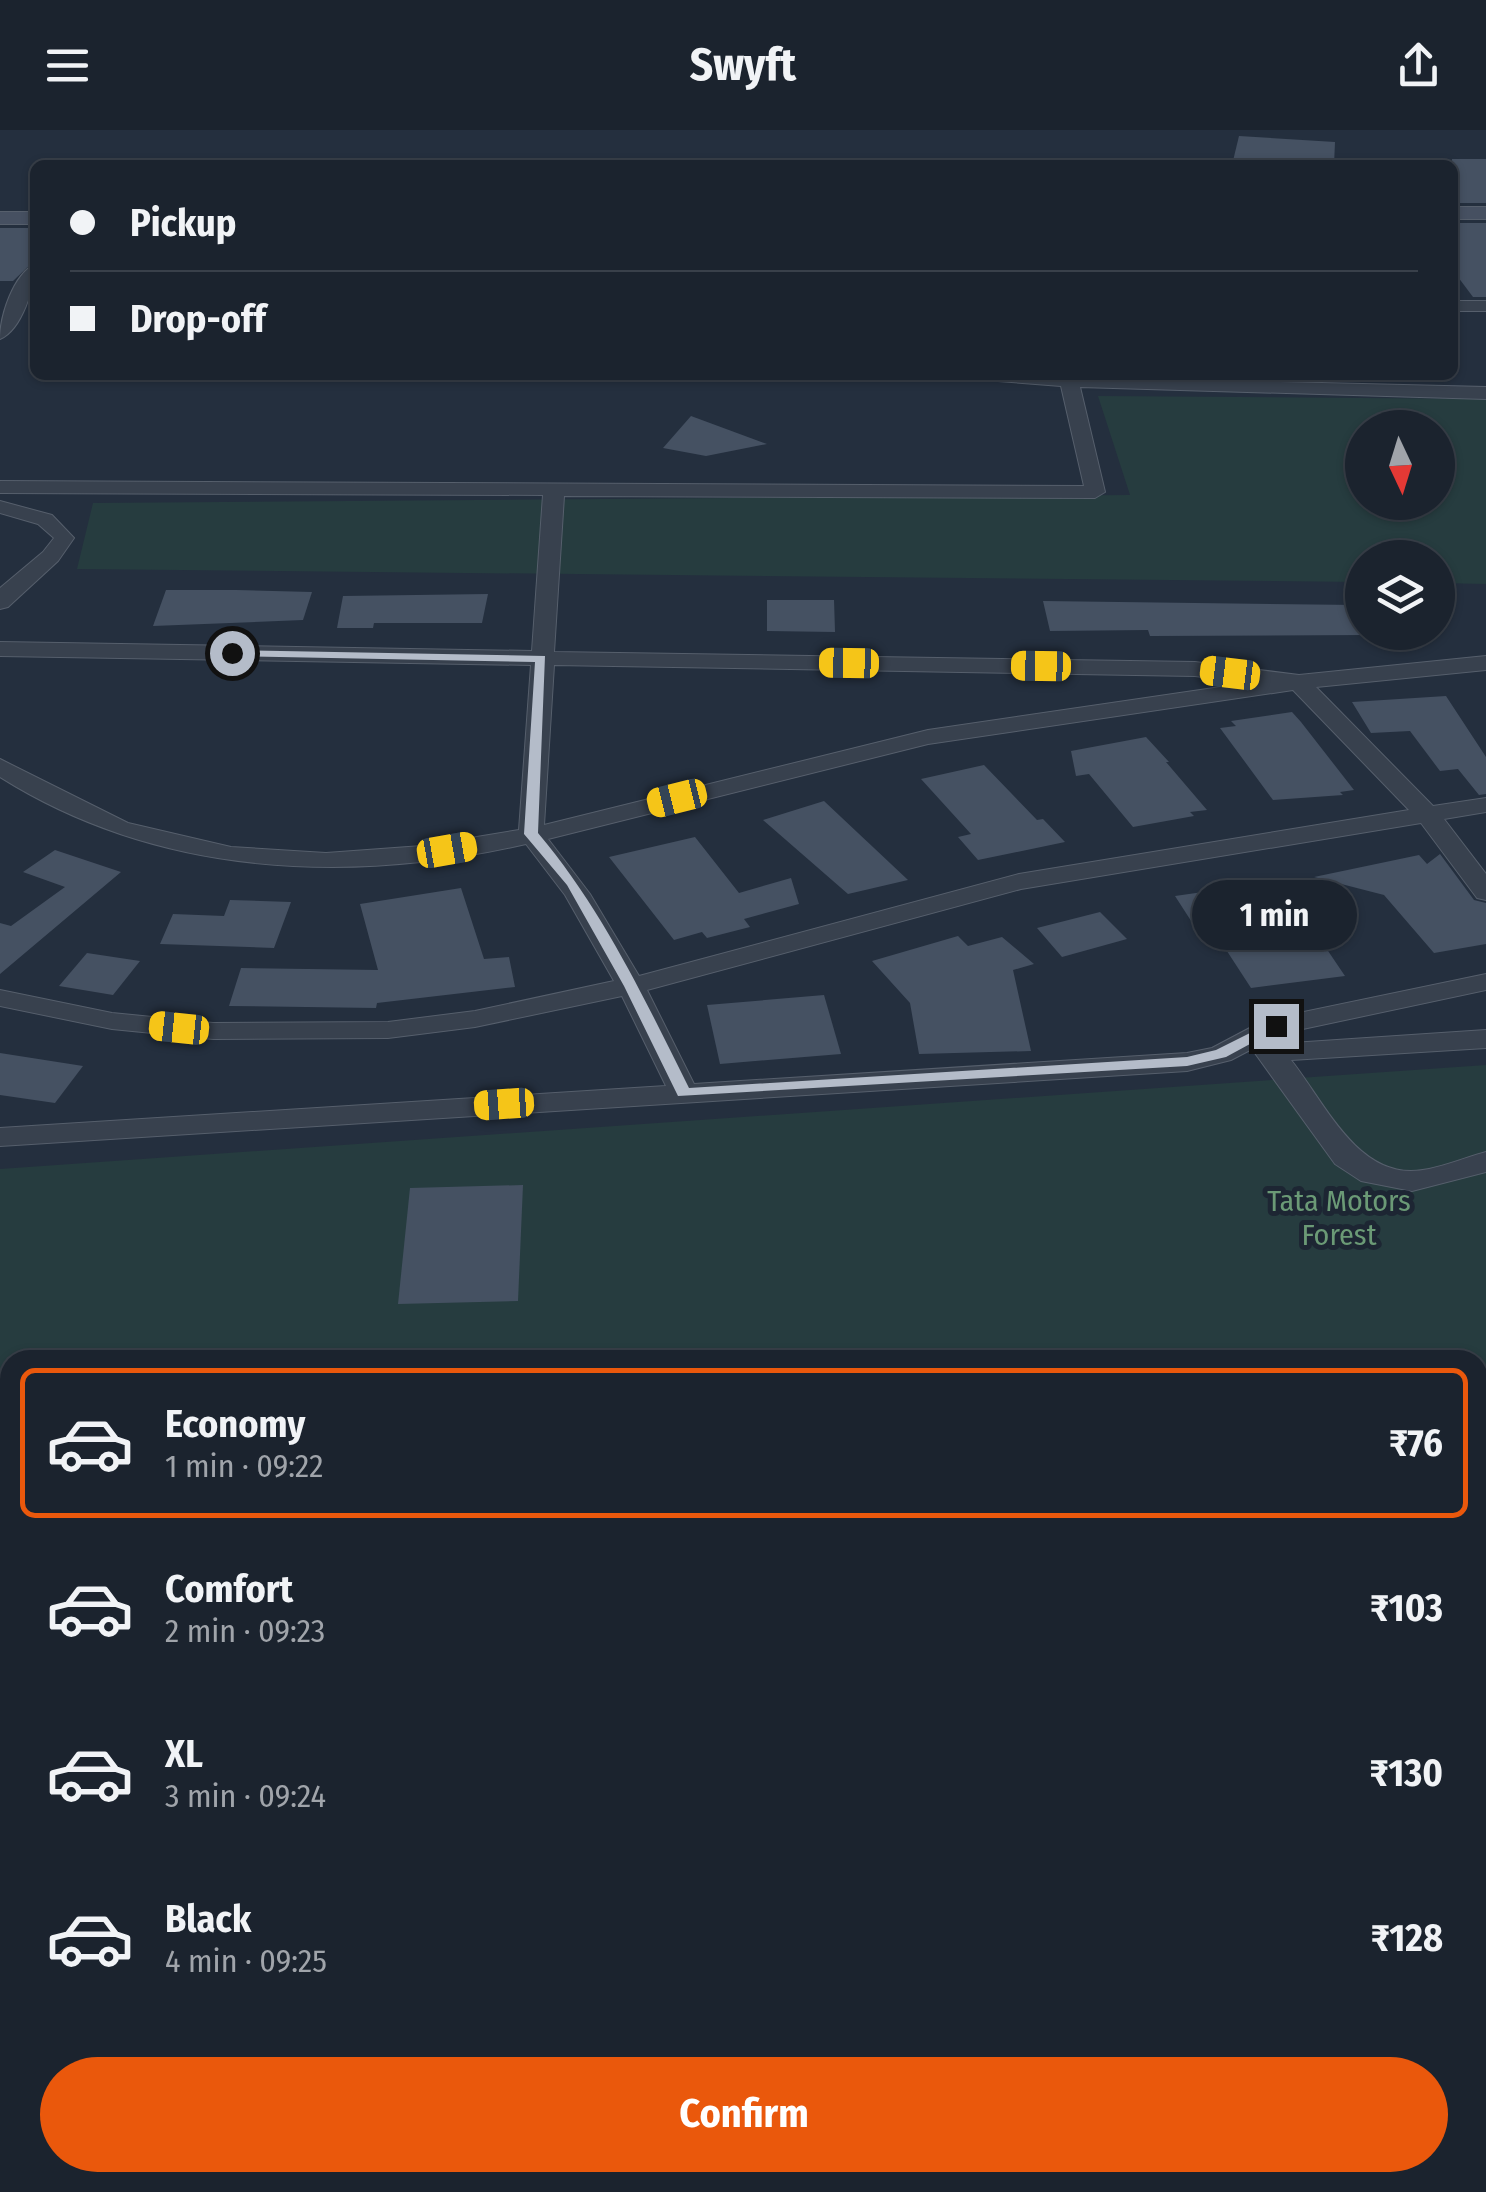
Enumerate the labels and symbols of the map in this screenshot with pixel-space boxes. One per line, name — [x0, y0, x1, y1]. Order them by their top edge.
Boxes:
north arrow — [1345, 410, 1455, 520]
route start — [210, 631, 255, 676]
car — [819, 647, 879, 679]
car — [1011, 650, 1071, 682]
car — [1198, 654, 1262, 692]
car — [644, 776, 710, 820]
car — [415, 830, 479, 870]
callout: 1 min — [1194, 881, 1358, 951]
route end — [1254, 1004, 1299, 1049]
car — [148, 1010, 210, 1046]
car — [473, 1087, 535, 1121]
park label: Tata Motors Forest — [1267, 1183, 1411, 1253]

